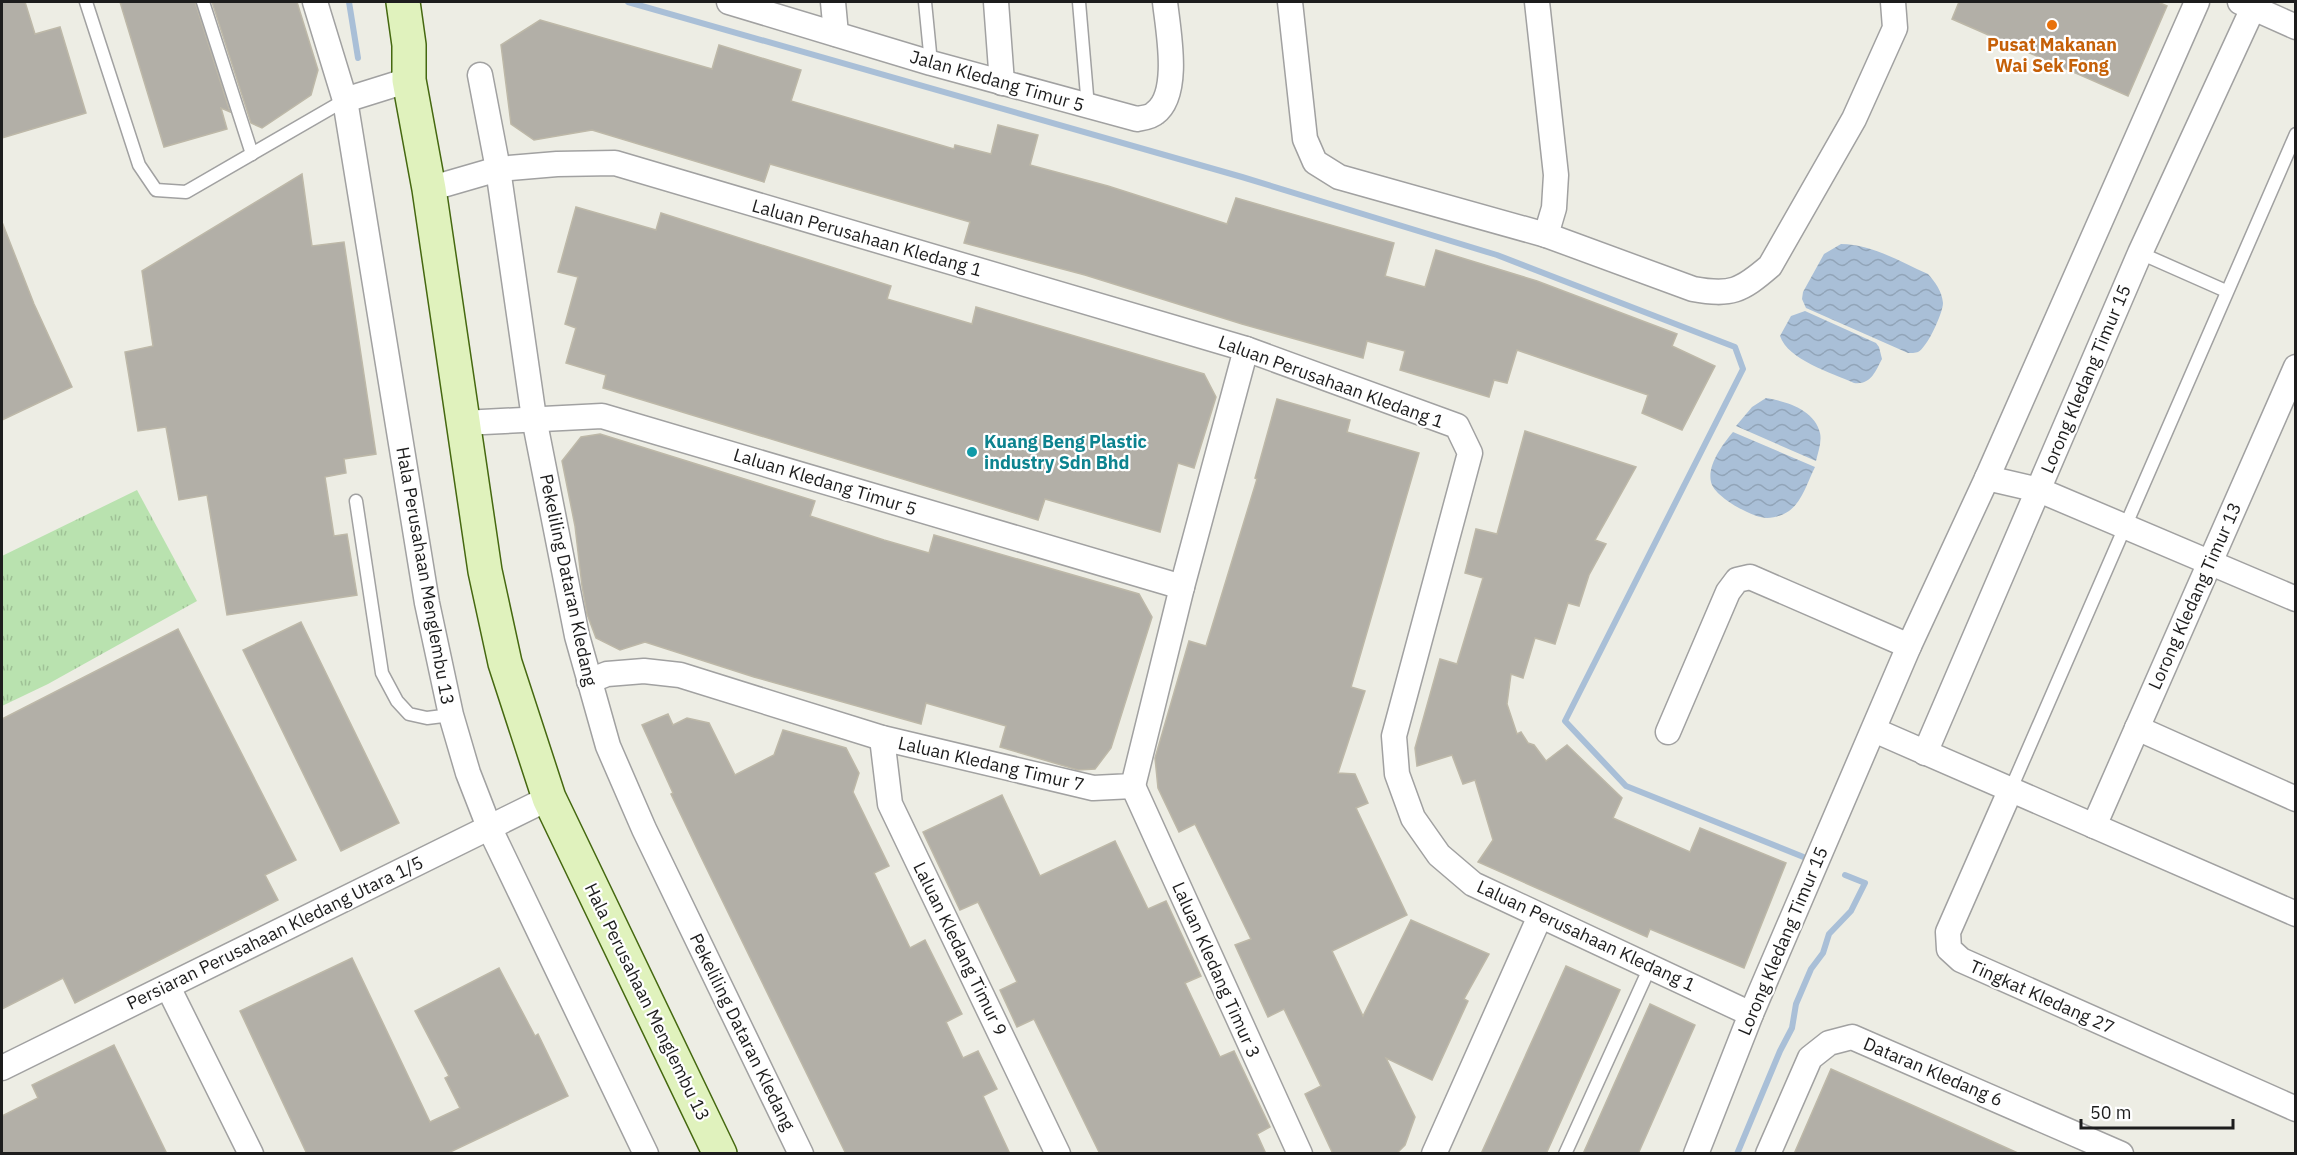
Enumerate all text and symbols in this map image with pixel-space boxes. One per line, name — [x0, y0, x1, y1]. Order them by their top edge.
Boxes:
marker: Pusat Makanan Wai Sek Fong — [2045, 18, 2059, 32]
place label: Pusat Makanan Wai Sek Fong — [1987, 33, 2117, 77]
street label: Jalan Kledang Timur 5 — [907, 45, 1087, 116]
street label: Laluan Perusahaan Kledang 1 — [749, 194, 985, 281]
street label: Lorong Kledang Timur 15 — [2035, 281, 2136, 477]
street label: Laluan Perusahaan Kledang 1 — [1215, 330, 1447, 433]
place label: Kuang Beng Plastic industry Sdn Bhd — [984, 430, 1147, 474]
street label: Laluan Kledang Timur 5 — [731, 443, 920, 520]
street label: Hala Perusahaan Menglembu 13 — [391, 445, 460, 707]
marker: Kuang Beng Plastic industry Sdn Bhd — [965, 445, 979, 459]
street label: Pekeliling Dataran Kledang — [535, 472, 602, 689]
street label: Lorong Kledang Timur 13 — [2143, 498, 2246, 693]
street label: Laluan Kledang Timur 7 — [896, 731, 1086, 796]
street label: Lorong Kledang Timur 15 — [1732, 843, 1833, 1039]
street label: Persiaran Perusahaan Kledang Utara 1/5 — [123, 850, 427, 1015]
street label: Laluan Kledang Timur 9 — [908, 858, 1013, 1039]
street label: Laluan Perusahaan Kledang 1 — [1473, 875, 1699, 996]
street label: Laluan Kledang Timur 3 — [1167, 878, 1266, 1061]
street label: Hala Perusahaan Menglembu 13 — [580, 879, 715, 1125]
street label: Pekeliling Dataran Kledang — [685, 929, 800, 1135]
street label: Tingkat Kledang 27 — [1966, 954, 2118, 1039]
street label: Dataran Kledang 6 — [1860, 1032, 2006, 1111]
scale bar — [2081, 1092, 2232, 1130]
text: 50 m — [2090, 1101, 2132, 1124]

